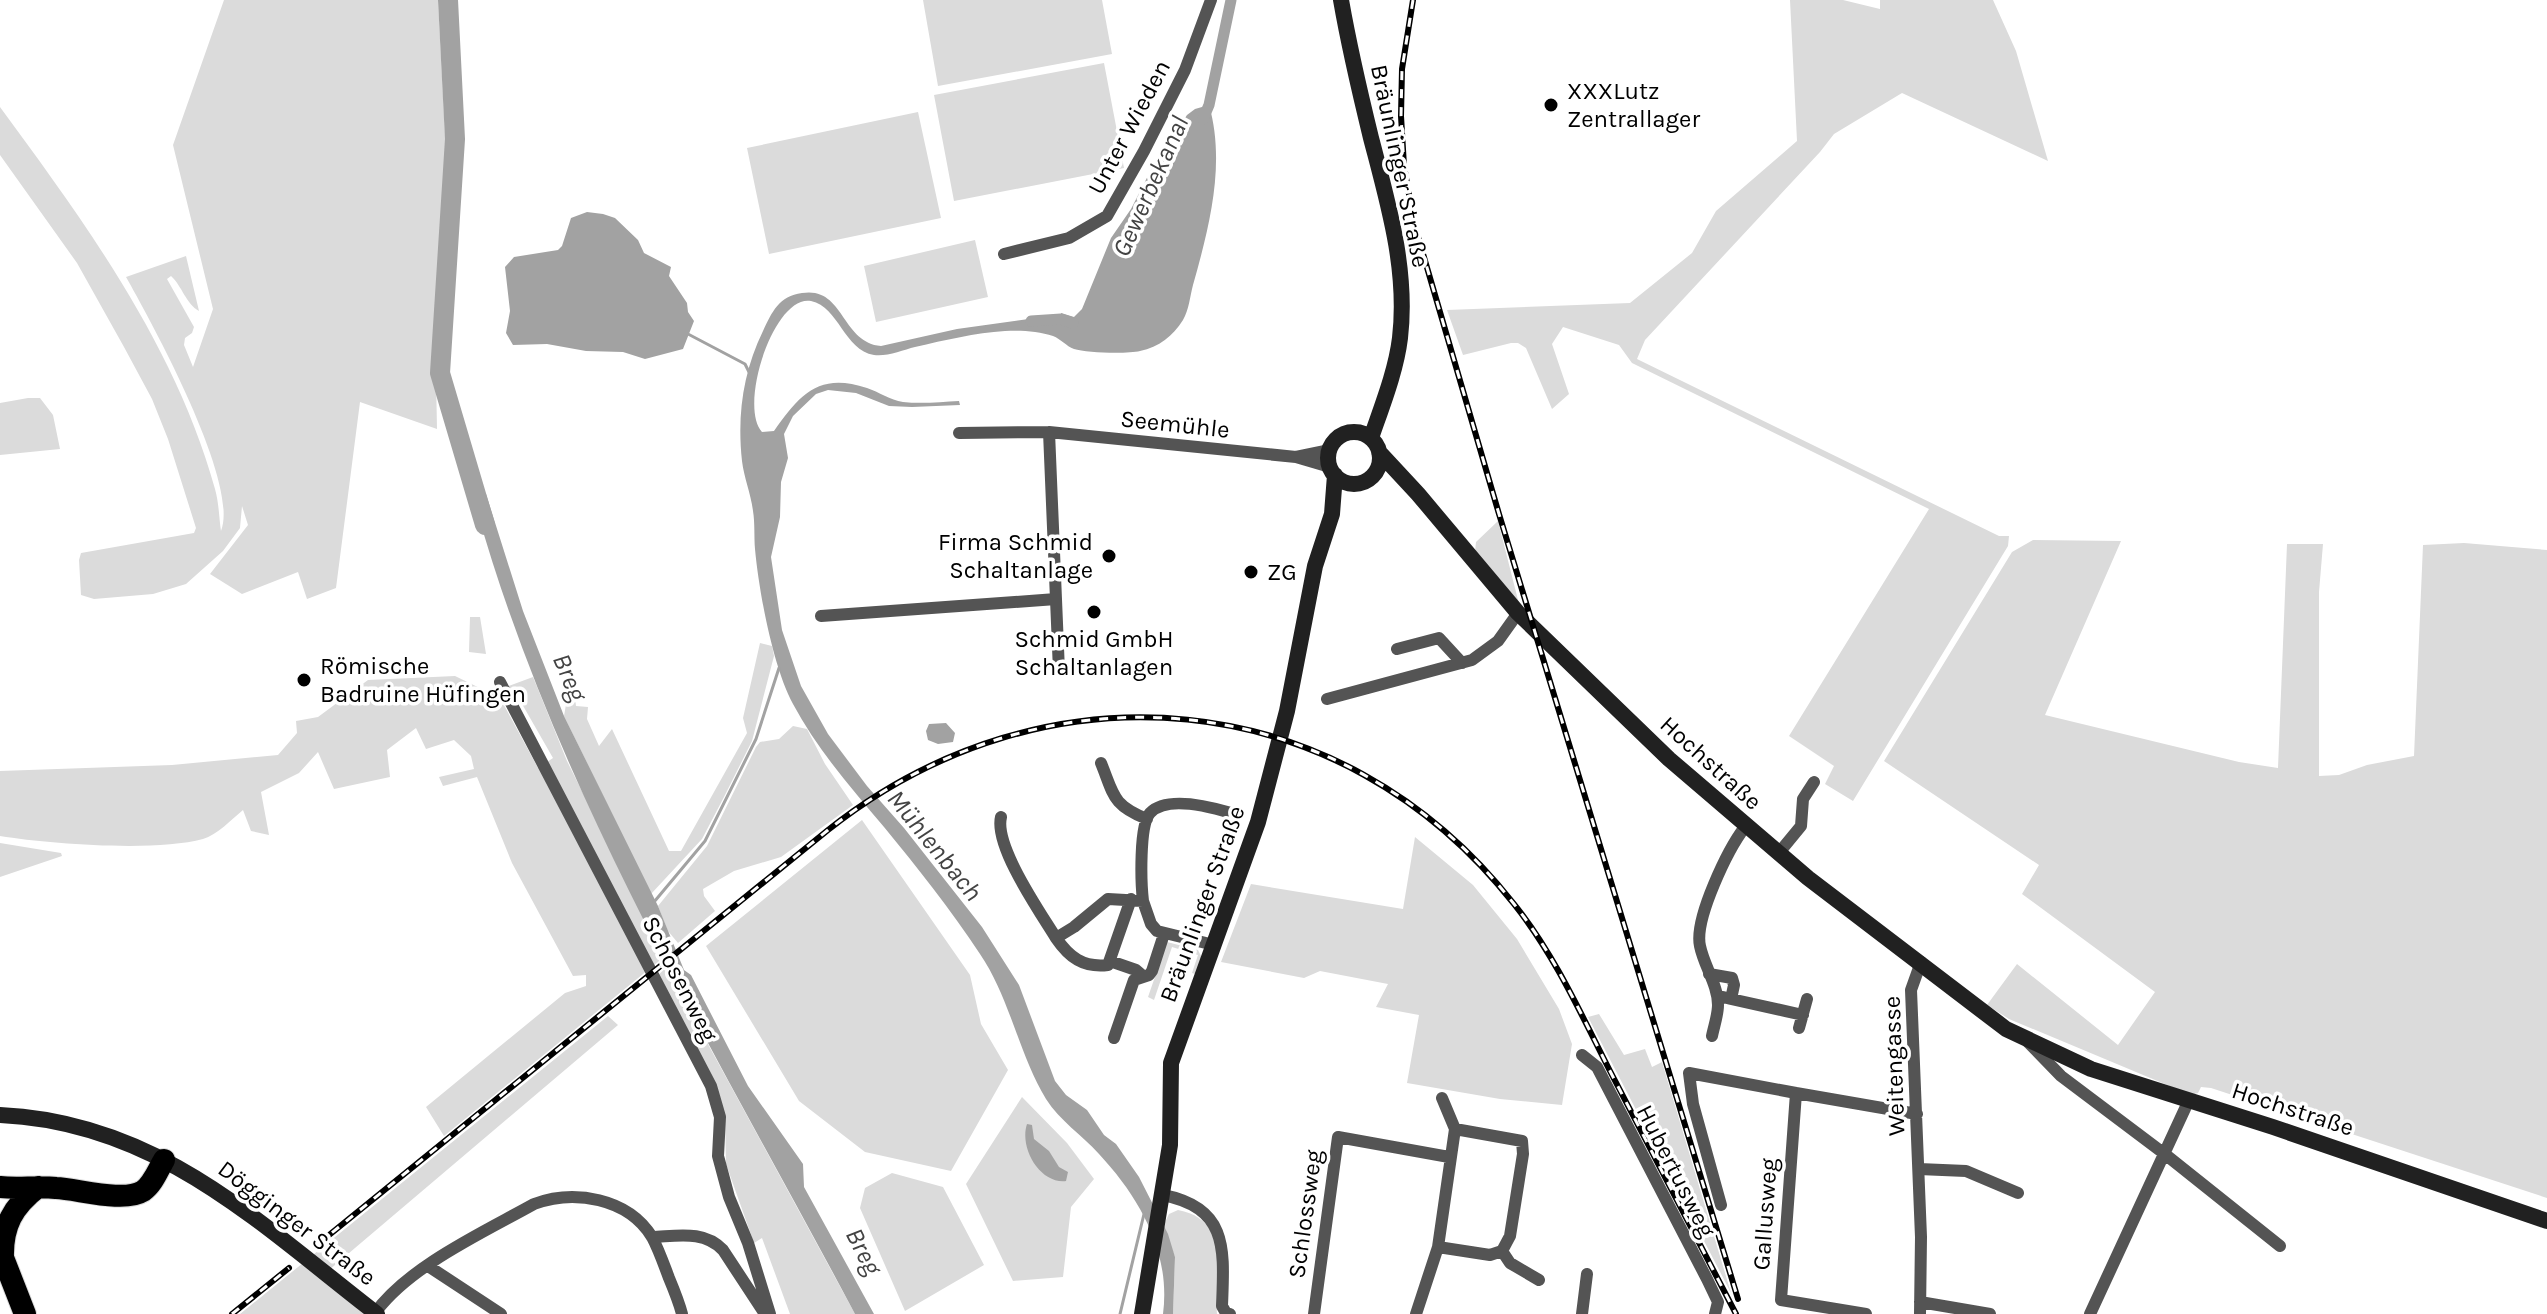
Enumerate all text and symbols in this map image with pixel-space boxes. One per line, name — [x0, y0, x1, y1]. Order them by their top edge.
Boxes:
street label: Unter Wieden — [1082, 55, 1176, 199]
street label: Bräunlinger Straße — [1365, 62, 1435, 270]
place label: XXXLutz Zentrallager — [1567, 77, 1700, 133]
marker: XXXLutz Zentrallager — [1542, 96, 1560, 114]
water label: Gewerbekanal — [1106, 111, 1195, 261]
street label: Seemühle — [1119, 404, 1231, 444]
place label: Firma Schmid Schaltanlage — [938, 528, 1093, 584]
marker: Firma Schmid Schaltanlage — [1100, 547, 1118, 565]
place label: ZG — [1267, 558, 1297, 586]
marker: ZG — [1242, 563, 1260, 581]
marker: Schmid GmbH Schaltanlagen — [1085, 603, 1103, 621]
place label: Schmid GmbH Schaltanlagen — [1014, 625, 1174, 681]
water label: Breg — [546, 649, 594, 707]
place label: Römische Badruine Hüfingen — [320, 652, 526, 708]
marker: Römische Badruine Hüfingen — [295, 671, 313, 689]
street label: Hochstraße — [1655, 710, 1767, 816]
water label: Mühlenbach — [880, 784, 989, 907]
street label: Bräunlinger Straße — [1153, 802, 1251, 1006]
street label: Schosenweg — [636, 912, 724, 1047]
street label: Weitengasse — [1878, 995, 1910, 1137]
street label: Hochstraße — [2228, 1076, 2358, 1142]
street label: Hubertusweg — [1631, 1100, 1722, 1242]
street label: Schlossweg — [1282, 1147, 1328, 1280]
street label: Dögginger Straße — [213, 1155, 381, 1291]
street label: Gallusweg — [1747, 1156, 1783, 1271]
water label: Breg — [839, 1222, 889, 1282]

